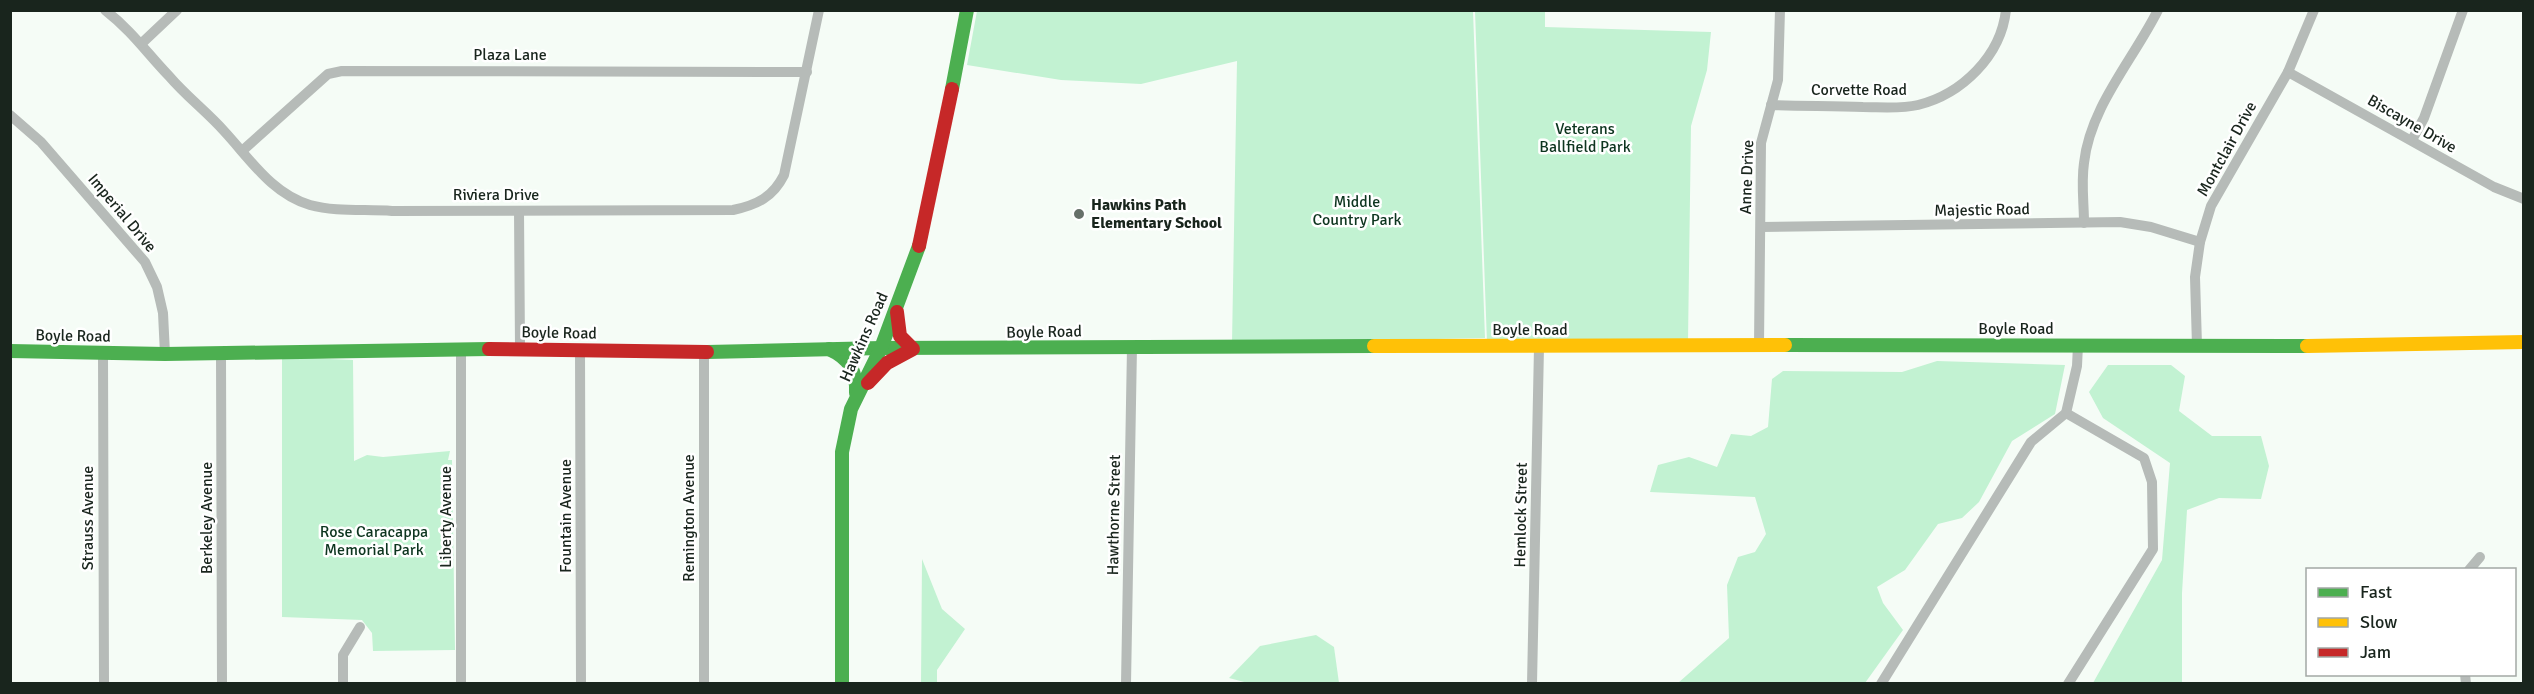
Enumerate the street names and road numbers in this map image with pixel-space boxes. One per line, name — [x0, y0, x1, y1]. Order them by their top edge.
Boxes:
street label: Plaza Lane — [473, 45, 547, 65]
street label: Corvette Road — [1811, 80, 1907, 100]
street label: Biscayne Drive — [2364, 90, 2460, 158]
street label: Montclair Drive — [2193, 98, 2261, 200]
street label: Anne Drive — [1736, 139, 1758, 215]
street label: Imperial Drive — [83, 170, 161, 256]
street label: Riviera Drive — [453, 185, 539, 205]
street label: Majestic Road — [1934, 199, 2030, 221]
street label: Hawkins Road — [835, 289, 893, 385]
street label: Boyle Road — [1978, 319, 2054, 339]
street label: Boyle Road — [1492, 320, 1568, 340]
street label: Boyle Road — [1006, 321, 1082, 343]
street label: Boyle Road — [521, 322, 597, 344]
street label: Boyle Road — [35, 325, 111, 347]
street label: Remington Avenue — [679, 454, 699, 582]
street label: Hawthorne Street — [1103, 454, 1125, 576]
street label: Fountain Avenue — [556, 459, 576, 573]
street label: Berkeley Avenue — [197, 462, 217, 574]
street label: Hemlock Street — [1510, 462, 1532, 568]
street label: Strauss Avenue — [78, 466, 98, 570]
street label: Liberty Avenue — [436, 466, 456, 568]

